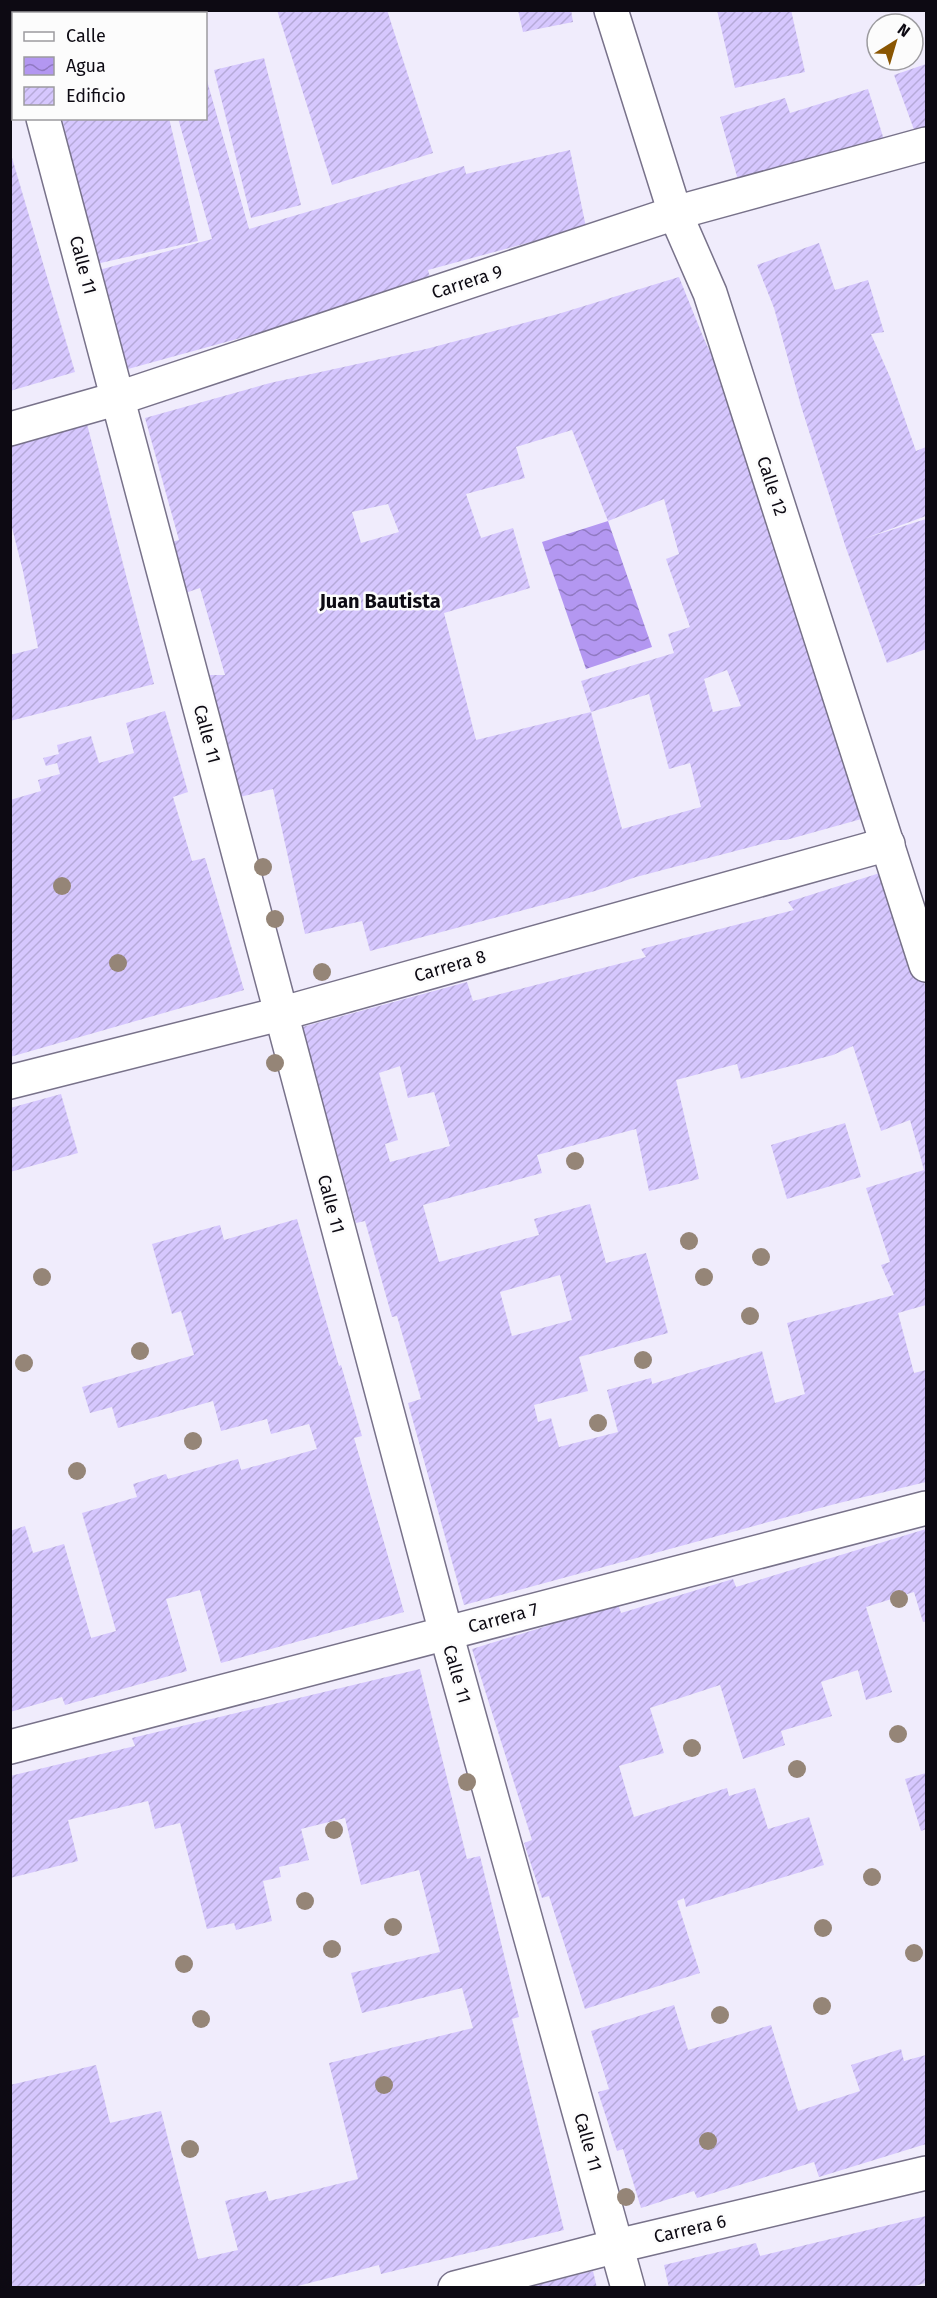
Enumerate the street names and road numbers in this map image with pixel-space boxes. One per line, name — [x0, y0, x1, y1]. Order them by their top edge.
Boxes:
street label: Calle 11 — [65, 233, 101, 297]
street label: Carrera 9 — [429, 260, 505, 304]
street label: Calle 12 — [752, 453, 792, 519]
street label: Calle 11 — [189, 702, 225, 766]
street label: Carrera 8 — [412, 945, 489, 987]
street label: Calle 11 — [313, 1172, 349, 1236]
street label: Carrera 7 — [466, 1598, 540, 1638]
street label: Calle 11 — [438, 1642, 476, 1706]
street label: Calle 11 — [569, 2110, 607, 2174]
street label: Carrera 6 — [652, 2210, 728, 2248]

